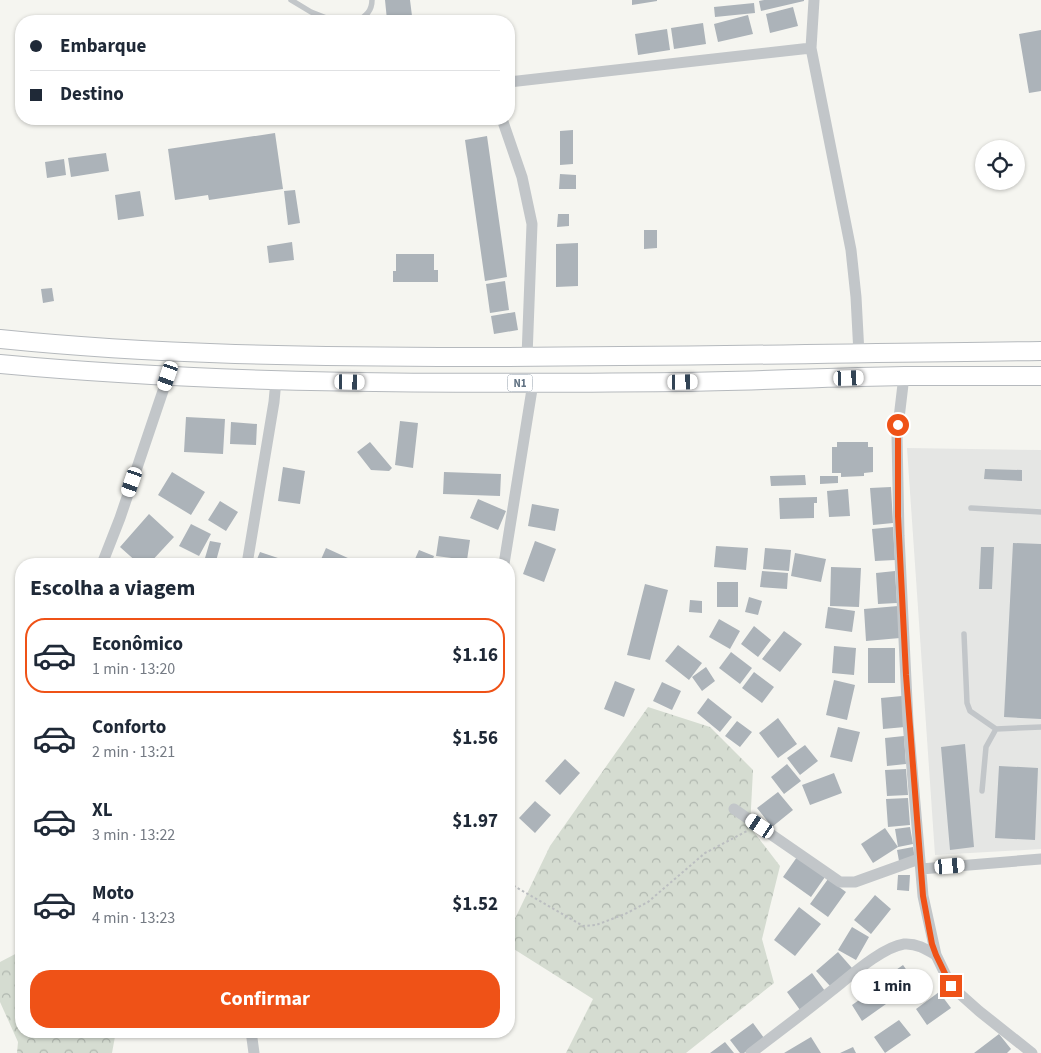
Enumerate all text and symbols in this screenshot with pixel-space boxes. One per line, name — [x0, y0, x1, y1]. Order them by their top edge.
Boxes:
text: Embarque — [60, 33, 146, 60]
text: Destino — [60, 81, 124, 108]
map controls — [975, 140, 1025, 190]
button: locate — [975, 140, 1025, 190]
car — [156, 359, 179, 393]
car — [833, 370, 864, 386]
car — [334, 374, 365, 390]
road number: N1 — [508, 374, 532, 392]
car — [667, 374, 698, 390]
route start — [887, 414, 909, 436]
car — [120, 465, 143, 499]
text: Escolha a viagem — [30, 572, 195, 604]
text: Econômico — [92, 631, 183, 658]
icon: car — [32, 633, 77, 678]
text: $1.16 — [452, 642, 498, 669]
text: 1 min · 13:20 — [92, 658, 175, 680]
text: Conforto — [92, 714, 166, 741]
icon: car — [32, 716, 77, 761]
text: $1.56 — [452, 725, 498, 752]
text: 2 min · 13:21 — [92, 741, 175, 763]
text: XL — [92, 797, 113, 824]
icon: car — [32, 799, 77, 844]
text: $1.97 — [452, 808, 498, 835]
car — [743, 811, 776, 841]
text: 3 min · 13:22 — [92, 824, 175, 846]
car — [934, 857, 965, 875]
text: Moto — [92, 880, 134, 907]
icon: car — [32, 882, 77, 927]
text: $1.52 — [452, 891, 498, 918]
text: 4 min · 13:23 — [92, 907, 175, 929]
callout: 1 min — [851, 968, 934, 1004]
button: Confirmar — [30, 970, 500, 1028]
text: 1 min — [873, 975, 911, 997]
route end — [940, 975, 962, 997]

